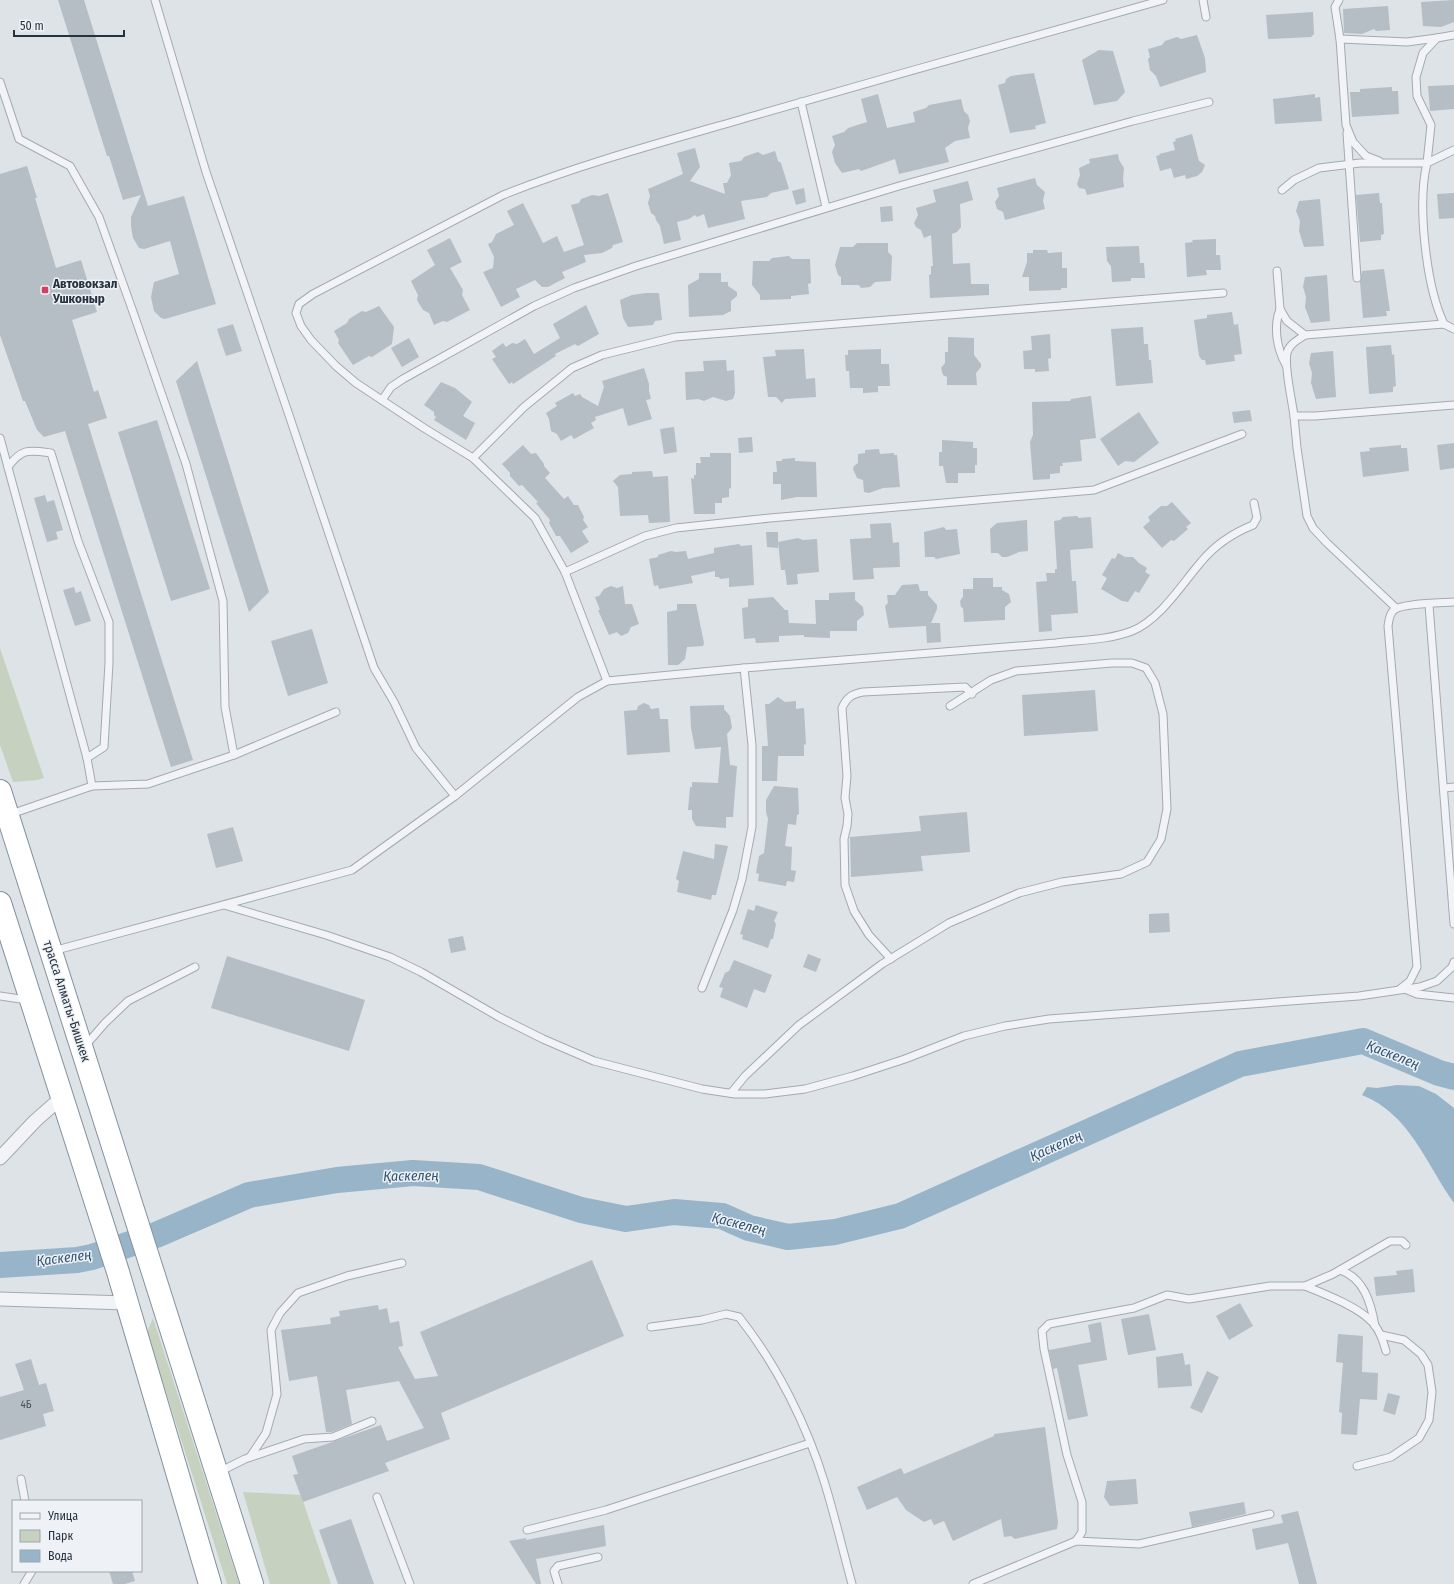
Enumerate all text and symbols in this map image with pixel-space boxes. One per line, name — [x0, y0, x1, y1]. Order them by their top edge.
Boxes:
scale bar — [14, 12, 124, 38]
text: 50 m — [20, 19, 44, 33]
place label: Автовокзал Ушконыр — [52, 276, 118, 306]
marker: Автовокзал Ушконыр — [40, 285, 50, 295]
street label: трасса Алматы-Бишкек — [40, 939, 94, 1063]
water label: Қаскелең — [1364, 1037, 1422, 1073]
water label: Қаскелең — [1027, 1127, 1085, 1165]
water label: Қаскелең — [383, 1167, 439, 1185]
water label: Қаскелең — [710, 1209, 768, 1239]
water label: Қаскелең — [35, 1246, 93, 1270]
house number: 4Б — [20, 1398, 32, 1411]
legend — [12, 1500, 142, 1572]
text: Улица — [47, 1509, 78, 1523]
text: Парк — [48, 1529, 74, 1543]
text: Вода — [48, 1549, 73, 1563]

